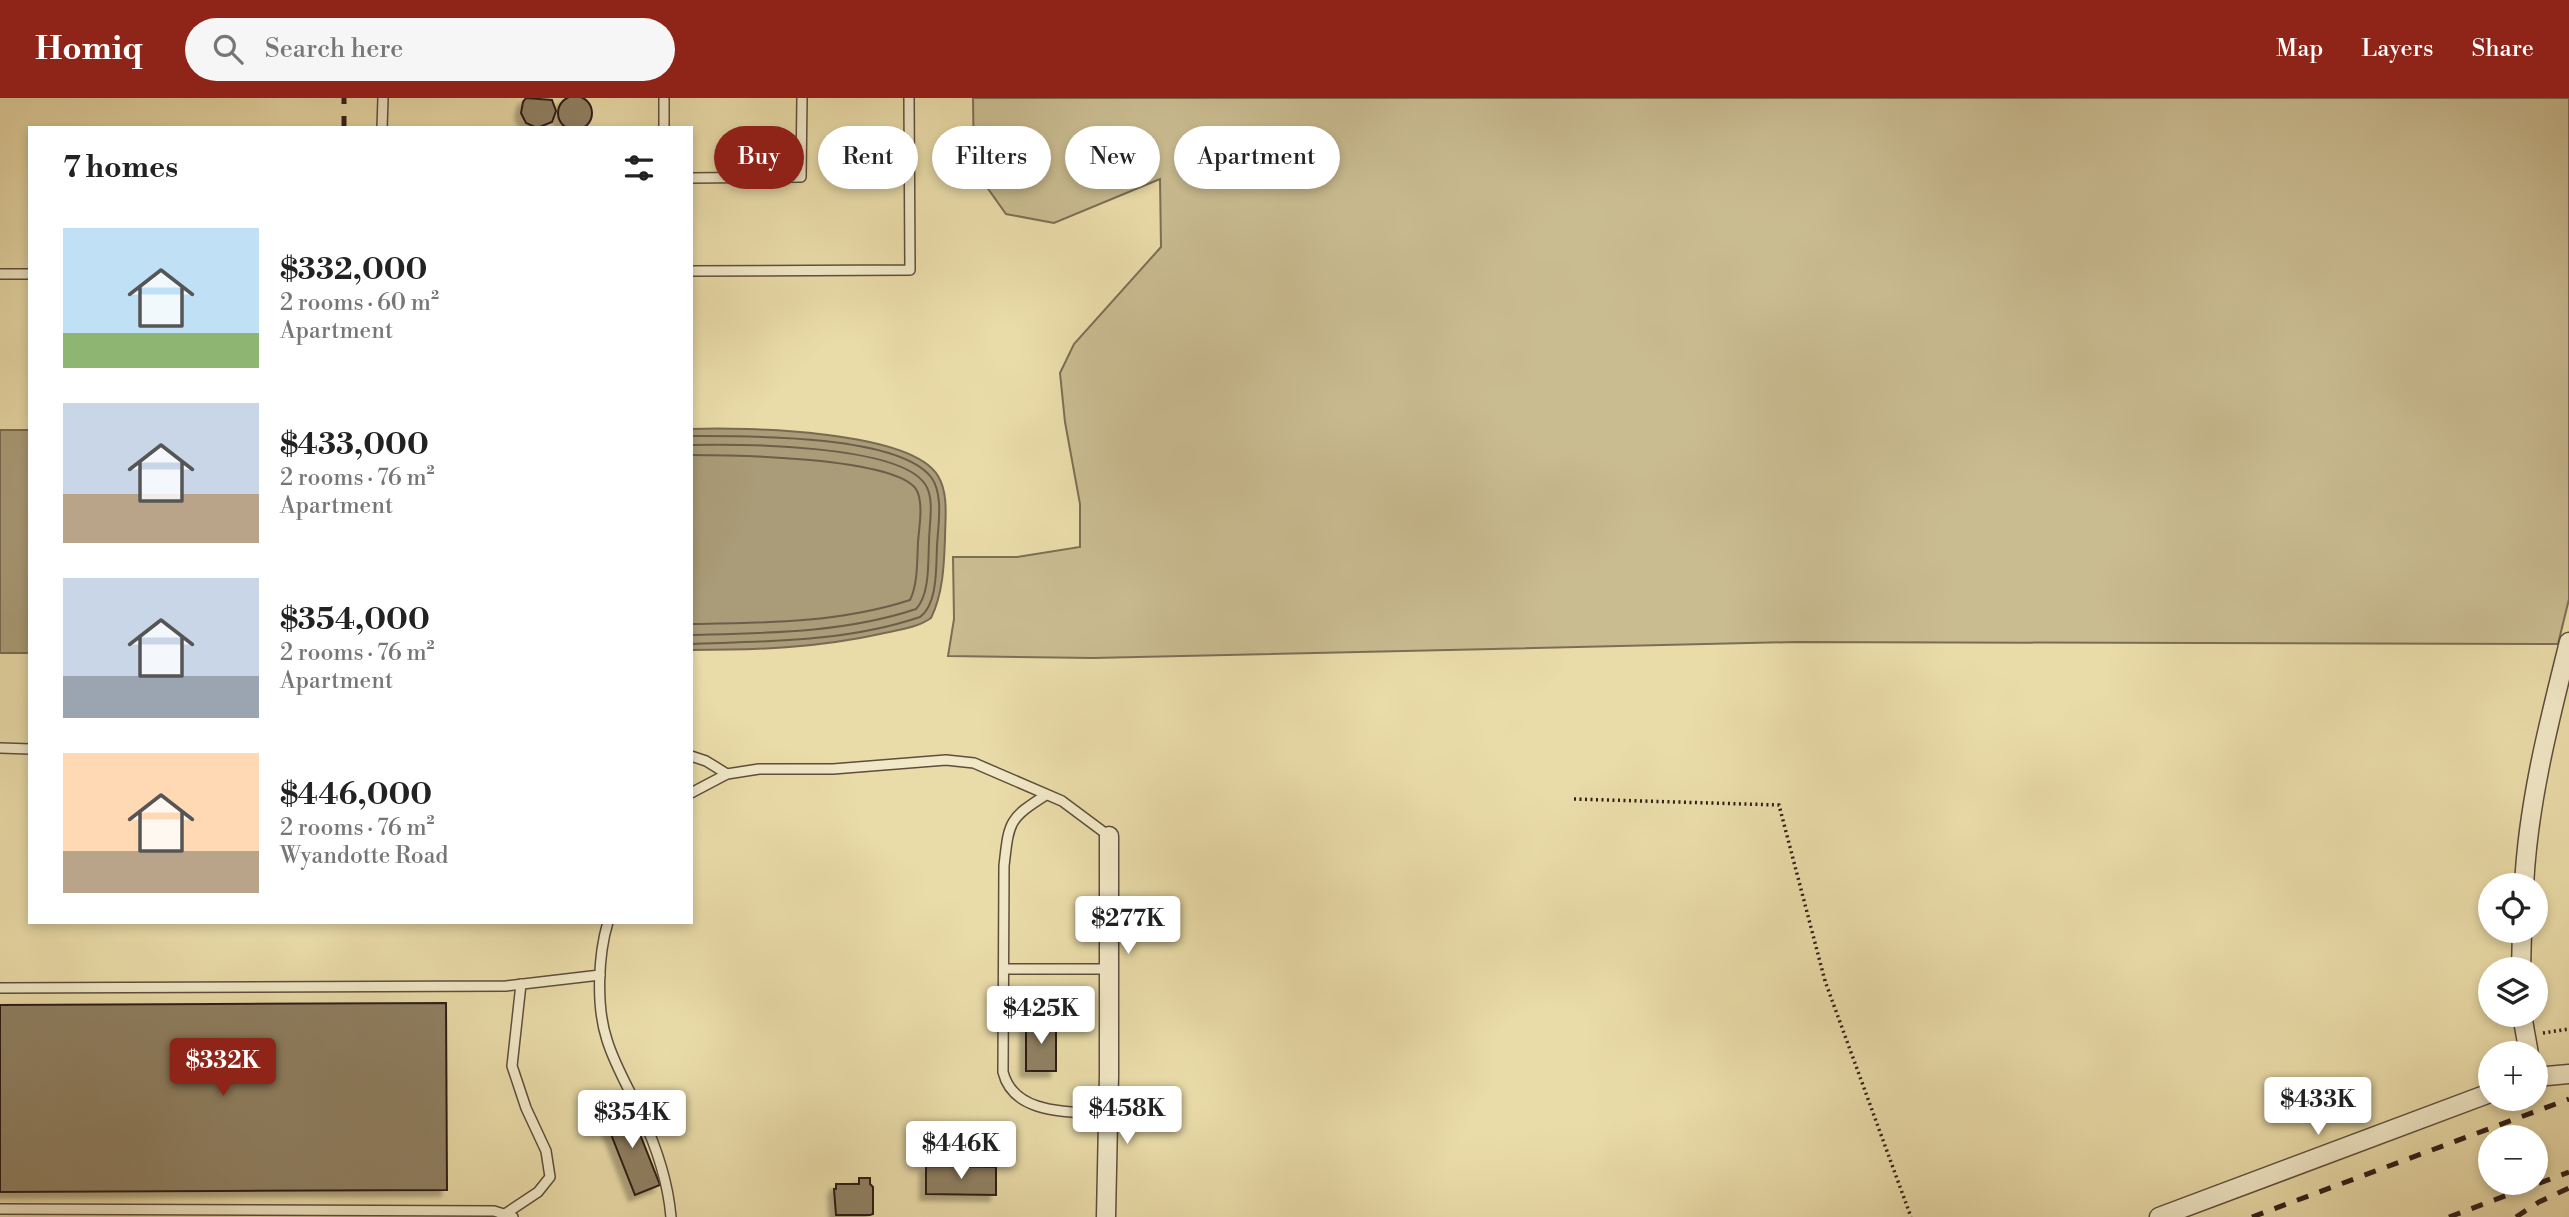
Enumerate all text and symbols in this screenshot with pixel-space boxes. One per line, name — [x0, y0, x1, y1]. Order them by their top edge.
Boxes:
search box — [185, 18, 675, 81]
text: Homiq — [35, 29, 143, 70]
icon: search — [209, 30, 247, 68]
text: Search here — [265, 33, 403, 65]
text: Map — [2276, 34, 2323, 64]
text: Layers — [2361, 34, 2433, 64]
text: Share — [2471, 34, 2534, 64]
chip: Buy — [714, 126, 804, 189]
chip: Rent — [818, 126, 918, 189]
chip: Filters — [932, 126, 1051, 189]
chip: New — [1065, 126, 1160, 189]
chip: Apartment — [1174, 126, 1340, 189]
text: 7 homes — [63, 149, 178, 187]
icon: filters — [620, 149, 658, 187]
text: $332,000 — [280, 251, 427, 289]
icon: home — [119, 256, 203, 340]
text: 2 rooms · 60 m² — [280, 289, 439, 317]
text: Apartment — [280, 317, 393, 345]
text: $433,000 — [280, 426, 429, 464]
icon: home — [119, 431, 203, 515]
text: 2 rooms · 76 m² — [280, 464, 435, 492]
text: Apartment — [280, 492, 393, 520]
text: $354,000 — [280, 601, 430, 639]
icon: home — [119, 606, 203, 690]
text: 2 rooms · 76 m² — [280, 639, 435, 667]
text: Apartment — [280, 667, 393, 695]
text: $446,000 — [280, 776, 432, 814]
icon: home — [119, 781, 203, 865]
text: 2 rooms · 76 m² — [280, 814, 435, 842]
text: Wyandotte Road — [280, 842, 448, 870]
map controls — [2478, 873, 2548, 1195]
button: locate — [2478, 873, 2548, 943]
pin: $277K — [1079, 896, 1177, 956]
text: $277K — [1091, 905, 1165, 933]
button: layers — [2478, 957, 2548, 1027]
pin: $425K — [992, 986, 1090, 1046]
text: $425K — [1003, 995, 1079, 1023]
pin: $332K — [174, 1038, 272, 1098]
button: + — [2478, 1041, 2548, 1111]
text: $332K — [186, 1047, 260, 1075]
pin: $433K — [2269, 1077, 2367, 1137]
pin: $458K — [1078, 1086, 1176, 1146]
text: $433K — [2280, 1086, 2356, 1114]
pin: $354K — [583, 1090, 681, 1150]
text: $458K — [1089, 1095, 1165, 1123]
text: $354K — [594, 1099, 670, 1127]
pin: $446K — [912, 1122, 1010, 1181]
button: − — [2478, 1125, 2548, 1195]
text: $446K — [922, 1130, 1000, 1158]

